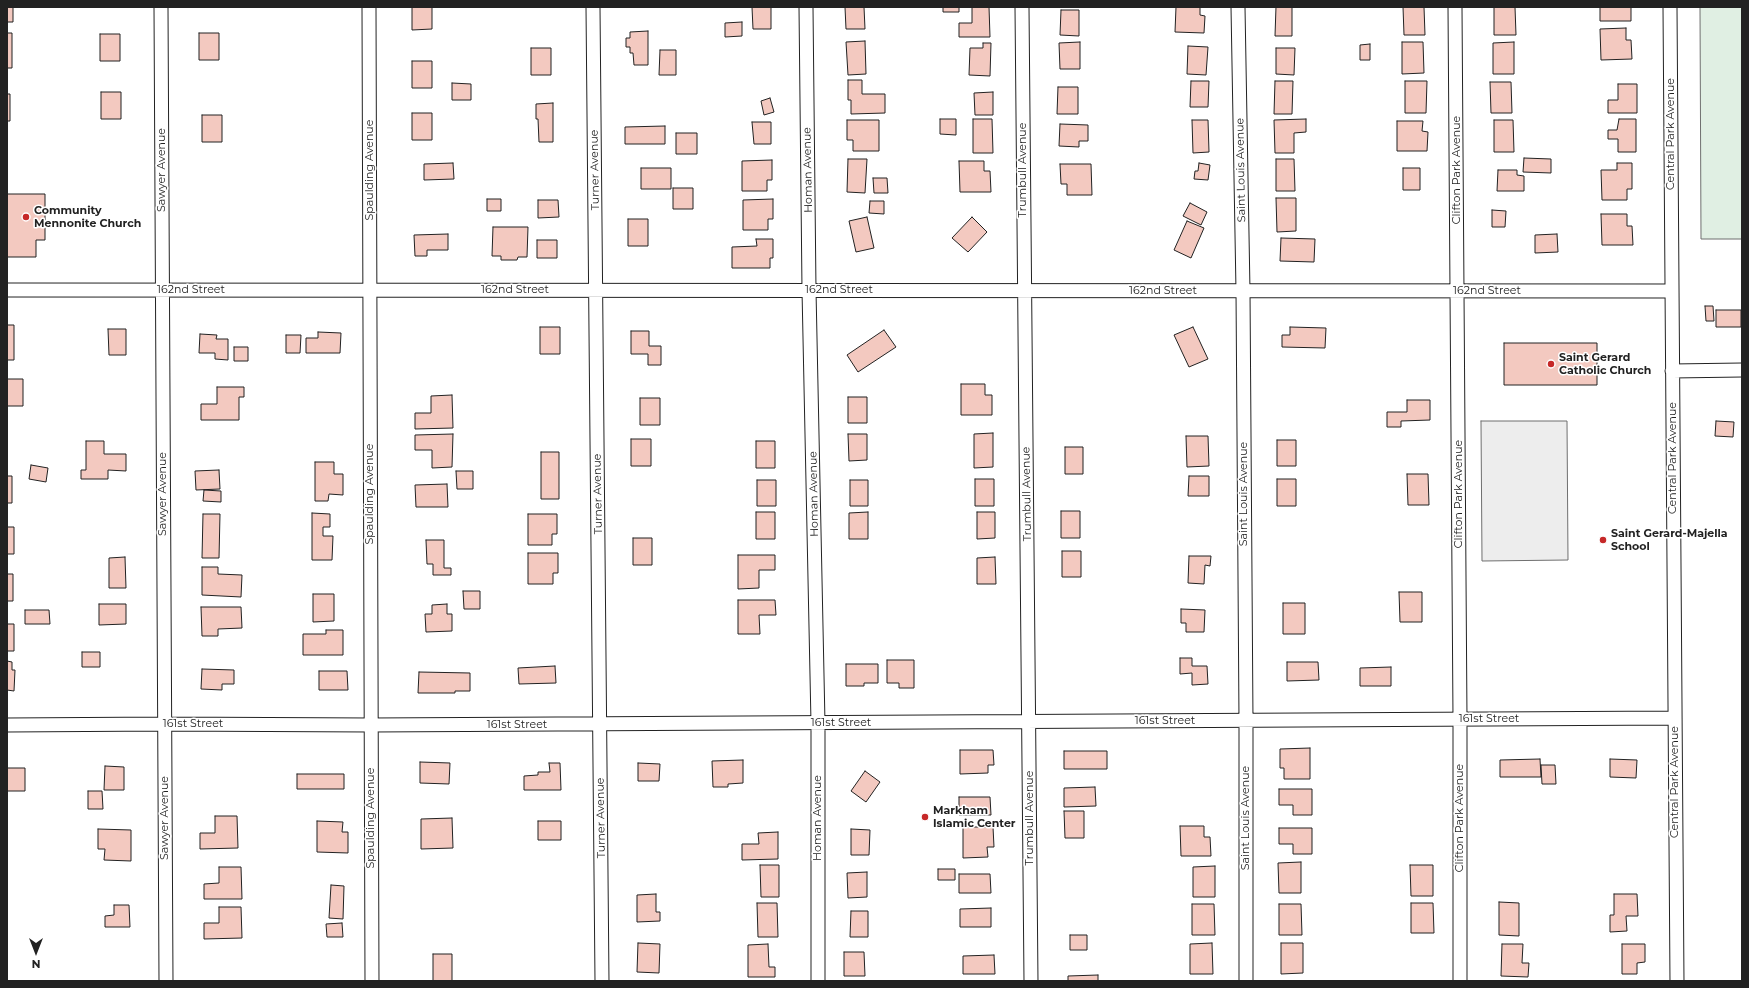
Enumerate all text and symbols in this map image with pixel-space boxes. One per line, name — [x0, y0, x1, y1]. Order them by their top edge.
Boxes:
street label: Central Park Avenue — [1664, 78, 1678, 190]
street label: Clifton Park Avenue — [1450, 116, 1464, 224]
street label: Saint Louis Avenue — [1233, 118, 1249, 222]
street label: Spaulding Avenue — [363, 120, 377, 220]
street label: Trumbull Avenue — [1016, 123, 1030, 217]
street label: Homan Avenue — [801, 127, 815, 213]
street label: Sawyer Avenue — [155, 128, 169, 212]
street label: Turner Avenue — [588, 130, 602, 210]
place label: Community Mennonite Church — [34, 204, 141, 230]
marker: Community Mennonite Church — [21, 212, 31, 222]
street label: 162nd Street — [157, 283, 225, 297]
street label: 162nd Street — [481, 283, 549, 297]
street label: 162nd Street — [805, 283, 873, 297]
street label: 162nd Street — [1129, 284, 1197, 298]
street label: 162nd Street — [1453, 284, 1521, 298]
place label: Saint Gerard Catholic Church — [1559, 351, 1651, 377]
marker: Saint Gerard Catholic Church — [1546, 359, 1556, 369]
street label: Central Park Avenue — [1666, 402, 1680, 514]
street label: Clifton Park Avenue — [1452, 440, 1466, 548]
street label: Saint Louis Avenue — [1237, 442, 1251, 546]
street label: Spaulding Avenue — [363, 444, 377, 544]
street label: Trumbull Avenue — [1020, 446, 1034, 542]
street label: Homan Avenue — [807, 451, 821, 537]
street label: Sawyer Avenue — [156, 452, 170, 536]
street label: Turner Avenue — [591, 454, 605, 534]
place label: Saint Gerard-Majella School — [1611, 527, 1728, 553]
marker: Saint Gerard-Majella School — [1598, 535, 1608, 545]
street label: 161st Street — [1459, 712, 1519, 726]
street label: 161st Street — [1135, 714, 1195, 728]
street label: 161st Street — [811, 716, 871, 730]
street label: 161st Street — [163, 717, 223, 731]
street label: 161st Street — [487, 718, 547, 732]
street label: Central Park Avenue — [1668, 726, 1682, 838]
street label: Clifton Park Avenue — [1453, 764, 1467, 872]
street label: Saint Louis Avenue — [1239, 766, 1253, 870]
street label: Spaulding Avenue — [364, 768, 378, 868]
street label: Trumbull Avenue — [1023, 771, 1037, 865]
street label: Homan Avenue — [811, 775, 825, 861]
street label: Sawyer Avenue — [158, 776, 172, 860]
street label: Turner Avenue — [594, 778, 608, 858]
place label: Markham Islamic Center — [933, 804, 1016, 830]
marker: Markham Islamic Center — [920, 812, 930, 822]
north arrow — [16, 932, 56, 972]
text: N — [32, 957, 40, 971]

